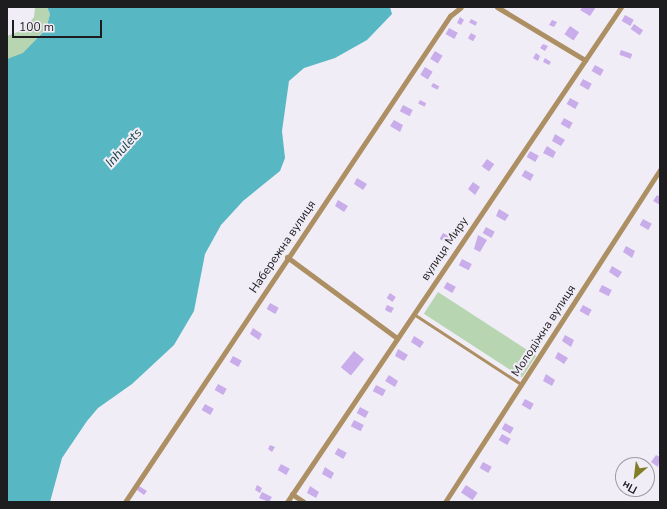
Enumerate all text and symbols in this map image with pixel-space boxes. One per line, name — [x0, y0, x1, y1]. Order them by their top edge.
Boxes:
scale bar — [14, 12, 104, 38]
text: 100 m — [19, 19, 54, 35]
water label: Inhulets — [103, 125, 145, 171]
street label: Набережна вулиця — [247, 198, 319, 296]
street label: вулиця Миру — [418, 214, 472, 284]
street label: Молодіжна вулиця — [509, 282, 579, 380]
north arrow — [615, 457, 655, 497]
text: Пн — [619, 477, 640, 497]

